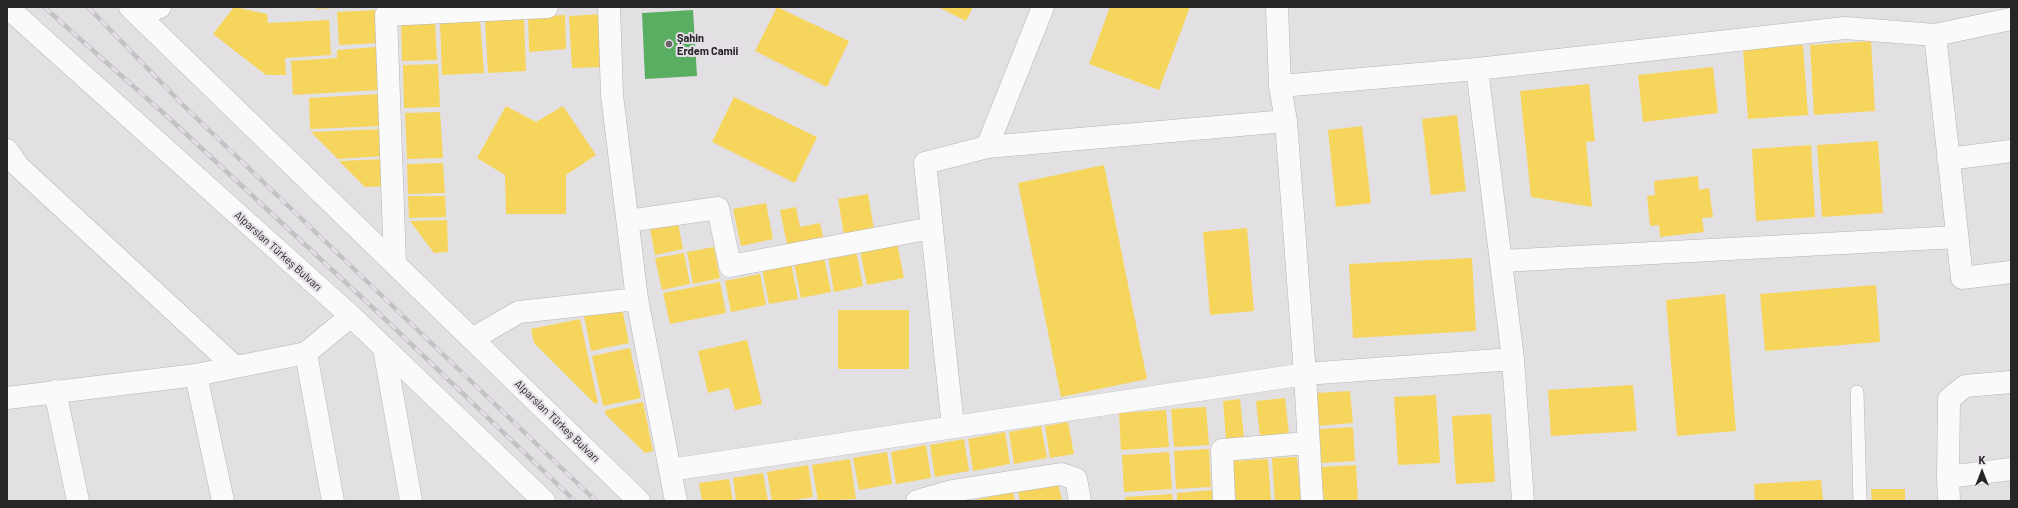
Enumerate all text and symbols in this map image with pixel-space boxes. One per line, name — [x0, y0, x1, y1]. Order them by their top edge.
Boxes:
place label: Şahin Erdem Camii — [677, 31, 738, 57]
marker: Şahin Erdem Camii — [664, 39, 674, 49]
street label: Alparslan Türkeş Bulvarı — [232, 208, 324, 294]
street label: Alparslan Türkeş Bulvarı — [512, 377, 602, 465]
north arrow — [1962, 452, 2002, 492]
text: K — [1979, 453, 1985, 466]

